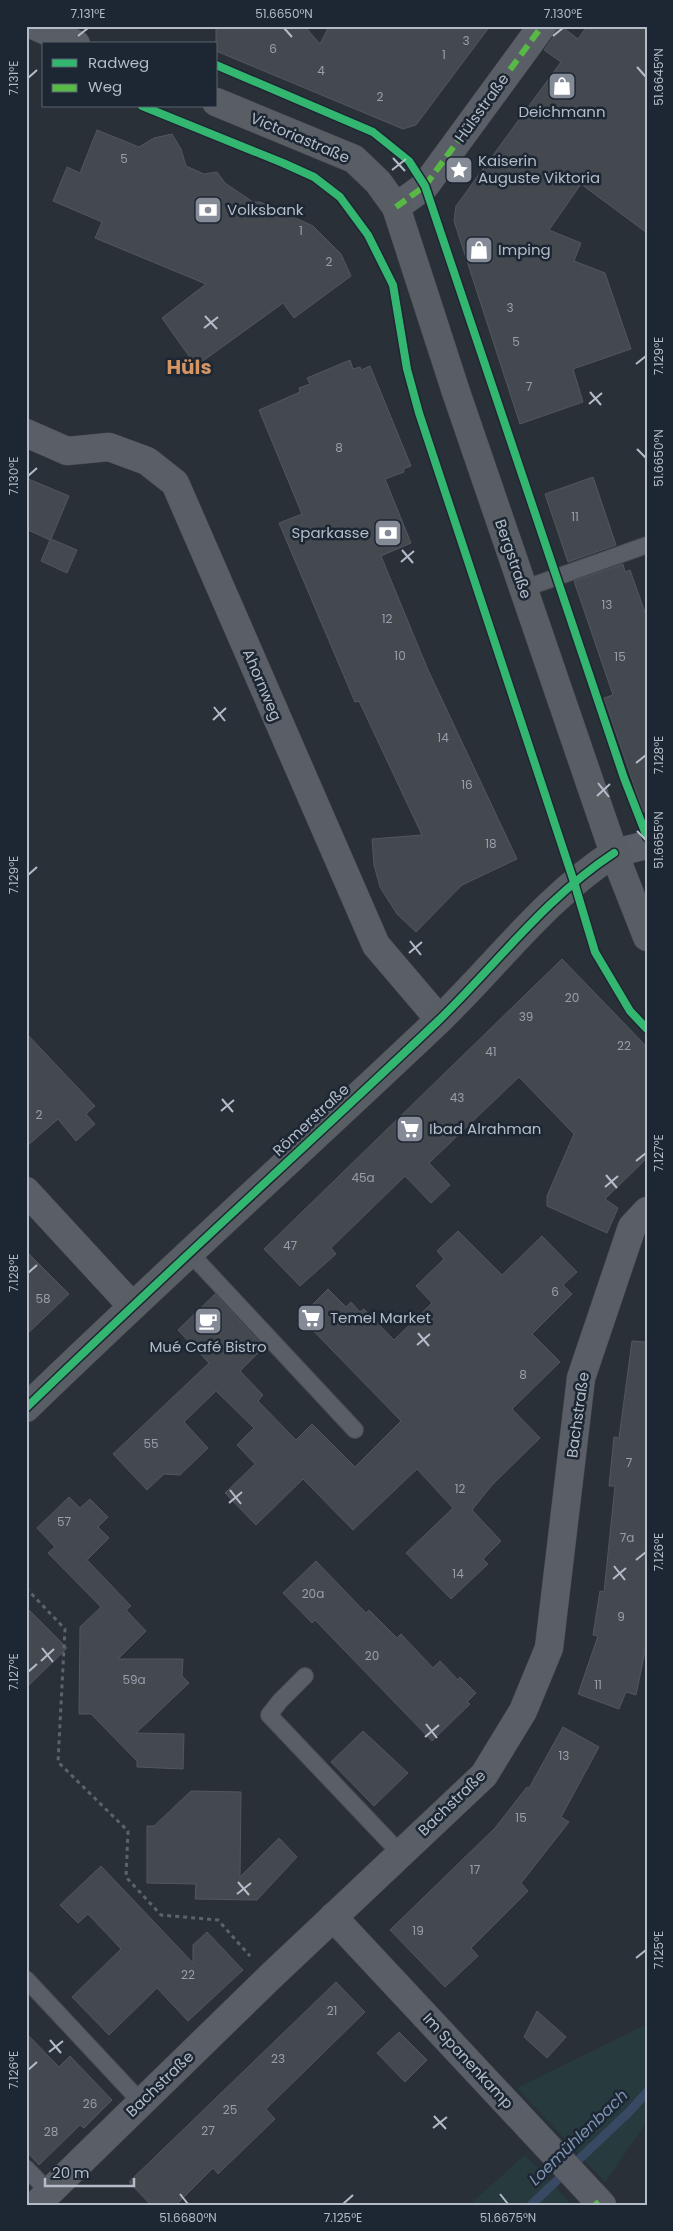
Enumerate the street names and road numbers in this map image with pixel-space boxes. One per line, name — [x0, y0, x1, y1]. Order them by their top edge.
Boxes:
street label: Hülsstraße — [450, 69, 514, 146]
street label: Victoriastraße — [247, 107, 353, 168]
street label: Bergstraße — [490, 516, 537, 601]
street label: Ahornweg — [238, 646, 287, 724]
street label: Römerstraße — [268, 1079, 354, 1161]
street label: Bachstraße — [561, 1371, 594, 1459]
street label: Bachstraße — [413, 1765, 490, 1840]
street label: Im Spanenkamp — [418, 2008, 518, 2113]
street label: Bachstraße — [121, 2046, 198, 2121]

